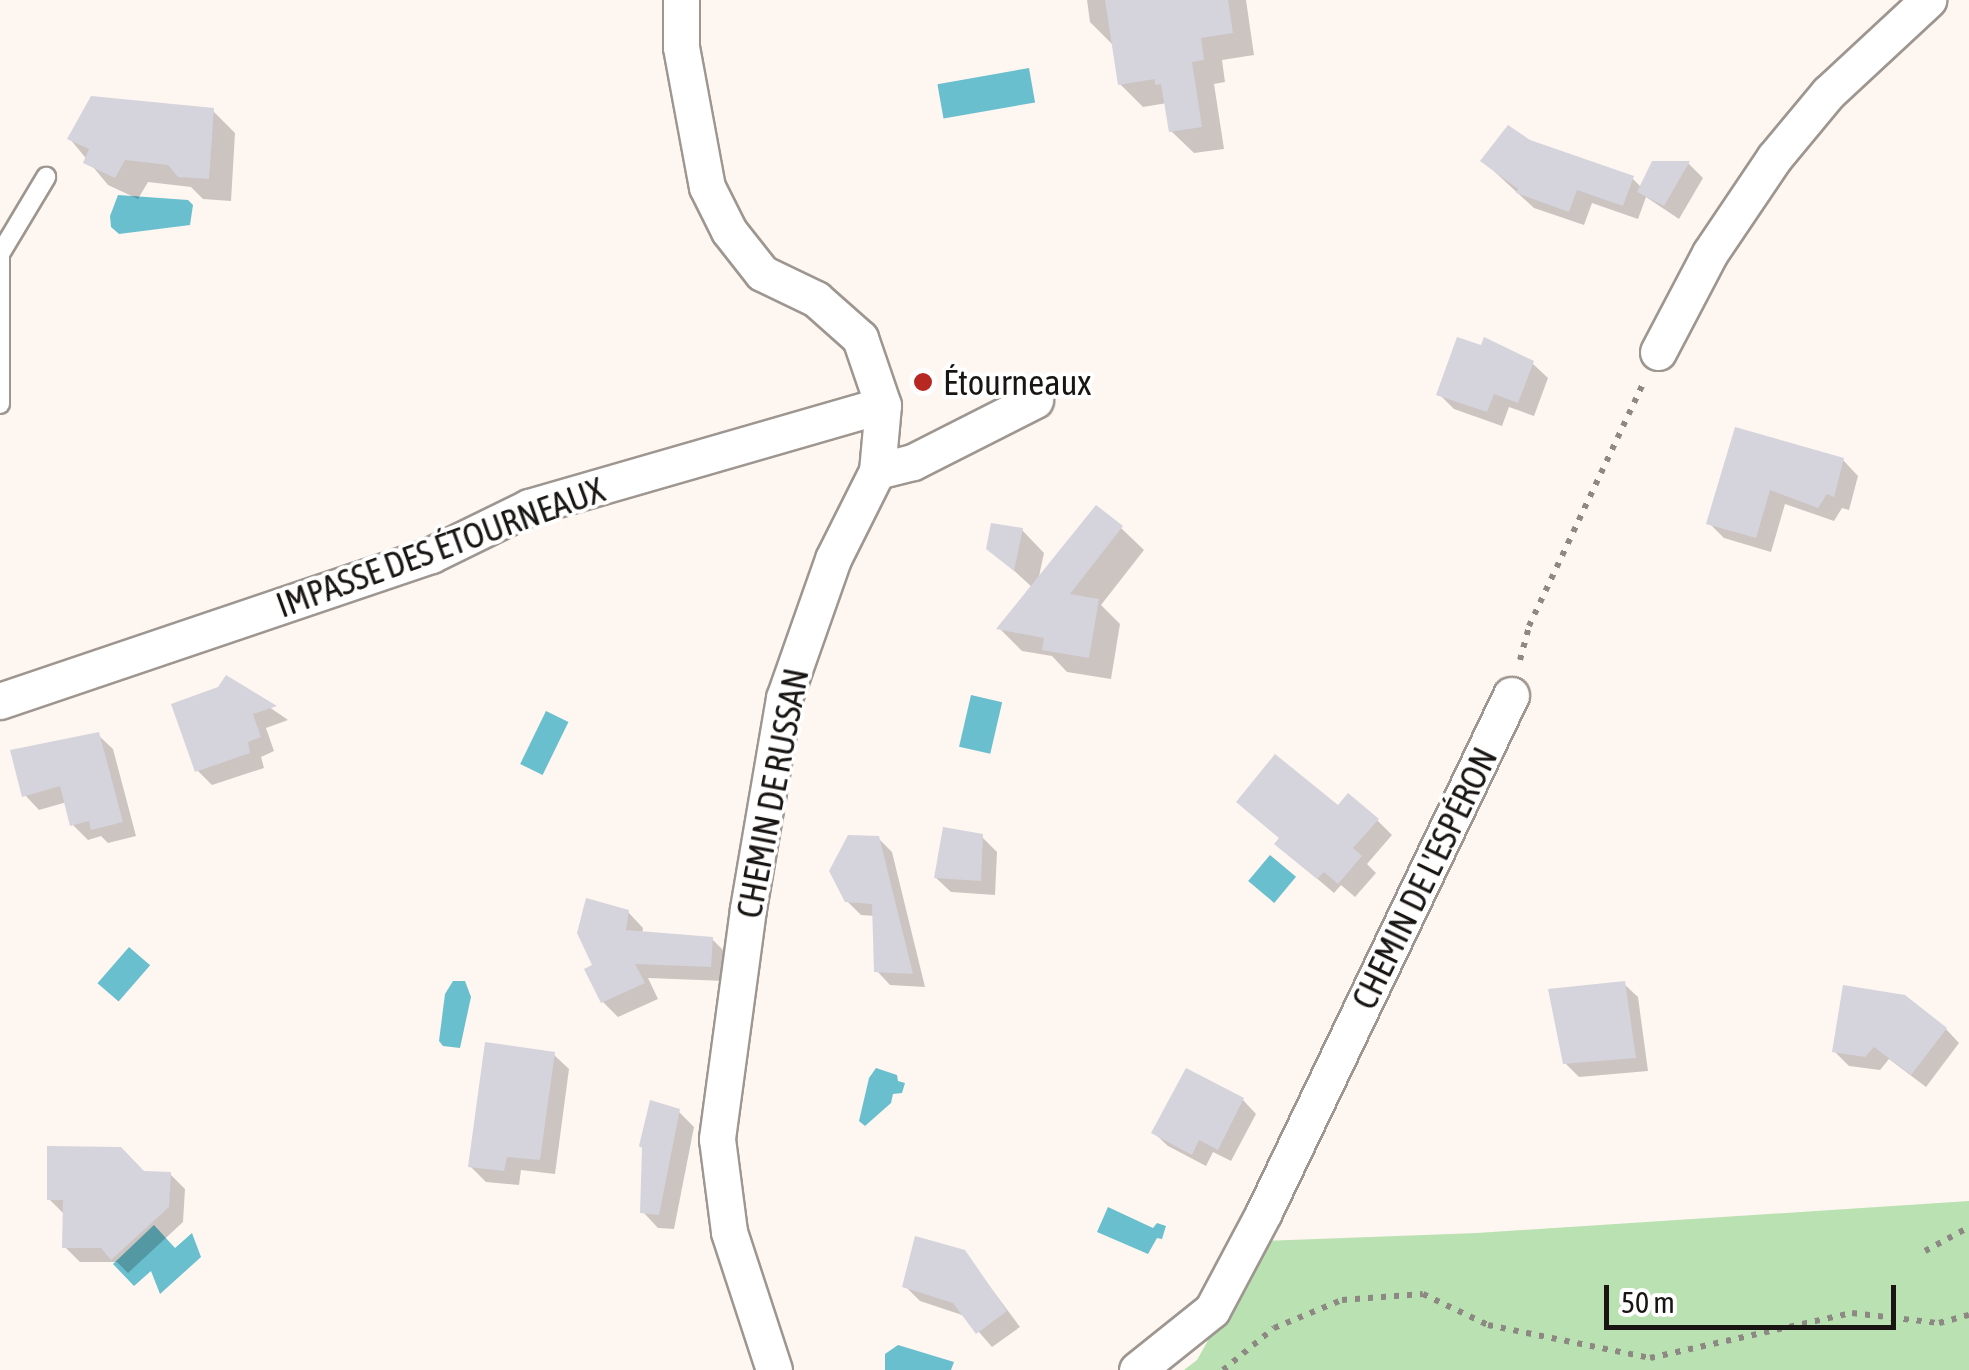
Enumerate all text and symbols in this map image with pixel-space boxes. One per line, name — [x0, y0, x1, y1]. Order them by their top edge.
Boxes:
place label: Étourneaux — [943, 361, 1092, 403]
marker: Étourneaux — [912, 371, 934, 393]
street label: IMPASSE DES ÉTOURNEAUX — [270, 468, 610, 626]
street label: CHEMIN DE RUSSAN — [727, 665, 817, 921]
street label: CHEMIN DE L'ESPÉRON — [1343, 740, 1505, 1016]
scale bar — [1609, 1265, 1902, 1327]
text: 50 m — [1621, 1285, 1675, 1319]

